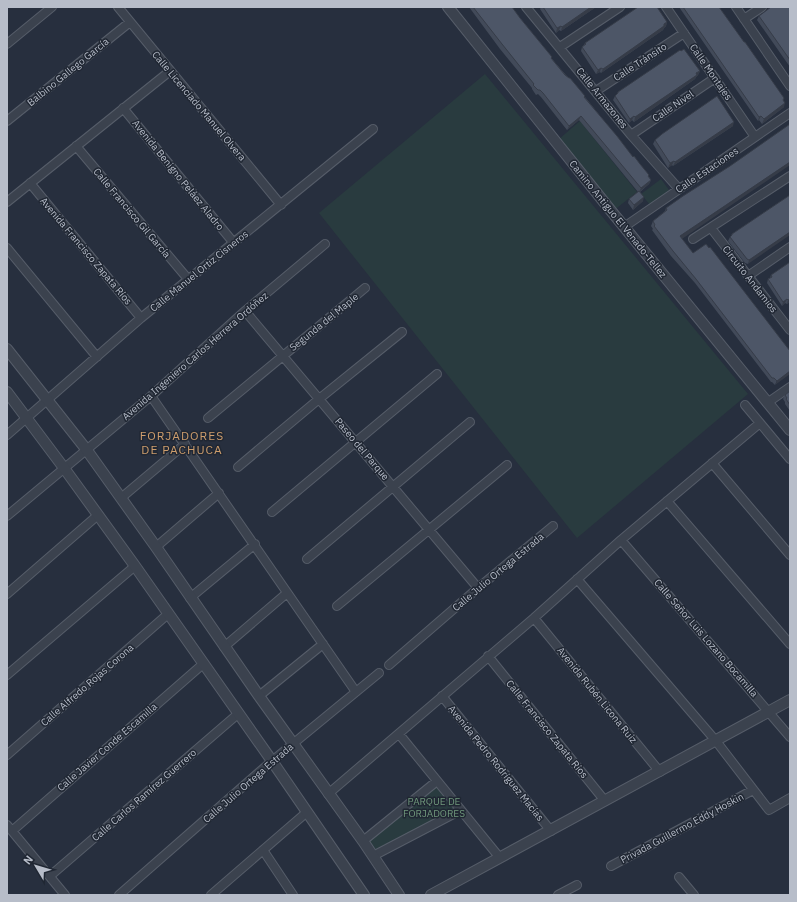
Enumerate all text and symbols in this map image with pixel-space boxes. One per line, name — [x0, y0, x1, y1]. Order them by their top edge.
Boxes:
street label: Balbino Gallego García — [24, 35, 112, 109]
street label: Calle Tránsito — [611, 40, 670, 84]
street label: Calle Montajes — [687, 41, 735, 103]
street label: Calle Licenciado Manuel Olvera — [149, 48, 249, 164]
street label: Calle Armazones — [573, 65, 631, 131]
street label: Calle Nivel — [650, 87, 697, 125]
street label: Avenida Benigno Peláez Aladro — [129, 117, 227, 233]
street label: Calle Estaciones — [673, 144, 741, 196]
street label: Camino Antiguo El Venado-Tellez — [566, 158, 670, 281]
street label: Calle Francisco Gil García — [91, 165, 174, 261]
street label: Avenida Francisco Zapata Ríos — [37, 195, 135, 308]
street label: Calle Manuel Ortiz Cisneros — [147, 227, 251, 315]
street label: Circuito Andamios — [720, 243, 780, 315]
street label: Avenida Ingeniero Carlos Herrera Ordóñez — [119, 289, 271, 423]
street label: Segunda del Maple — [287, 290, 362, 354]
street label: Paseo del Parque — [332, 415, 392, 483]
district label: FORJADORES DE PACHUCA — [140, 428, 224, 457]
street label: Calle Julio Ortega Estrada — [450, 529, 547, 614]
street label: Calle Señor Luis Lozano Bocamilla — [651, 576, 761, 700]
street label: Calle Alfredo Rojas Corona — [38, 641, 137, 729]
street label: Avenida Rubén Licona Ruiz — [554, 644, 640, 746]
street label: Calle Francisco Zapata Ríos — [503, 677, 591, 781]
street label: Calle Javier Conde Escamilla — [54, 700, 160, 794]
street label: Avenida Pedro Rodríguez Macías — [445, 702, 547, 824]
street label: Calle Julio Ortega Estrada — [200, 740, 296, 826]
street label: Calle Carlos Ramírez Guerrero — [89, 746, 199, 844]
street label: Privada Guillermo Eddy Hoskin — [618, 790, 746, 866]
park label: PARQUE DE FORJADORES — [403, 795, 465, 820]
north arrow — [16, 846, 56, 886]
text: N — [20, 852, 36, 867]

